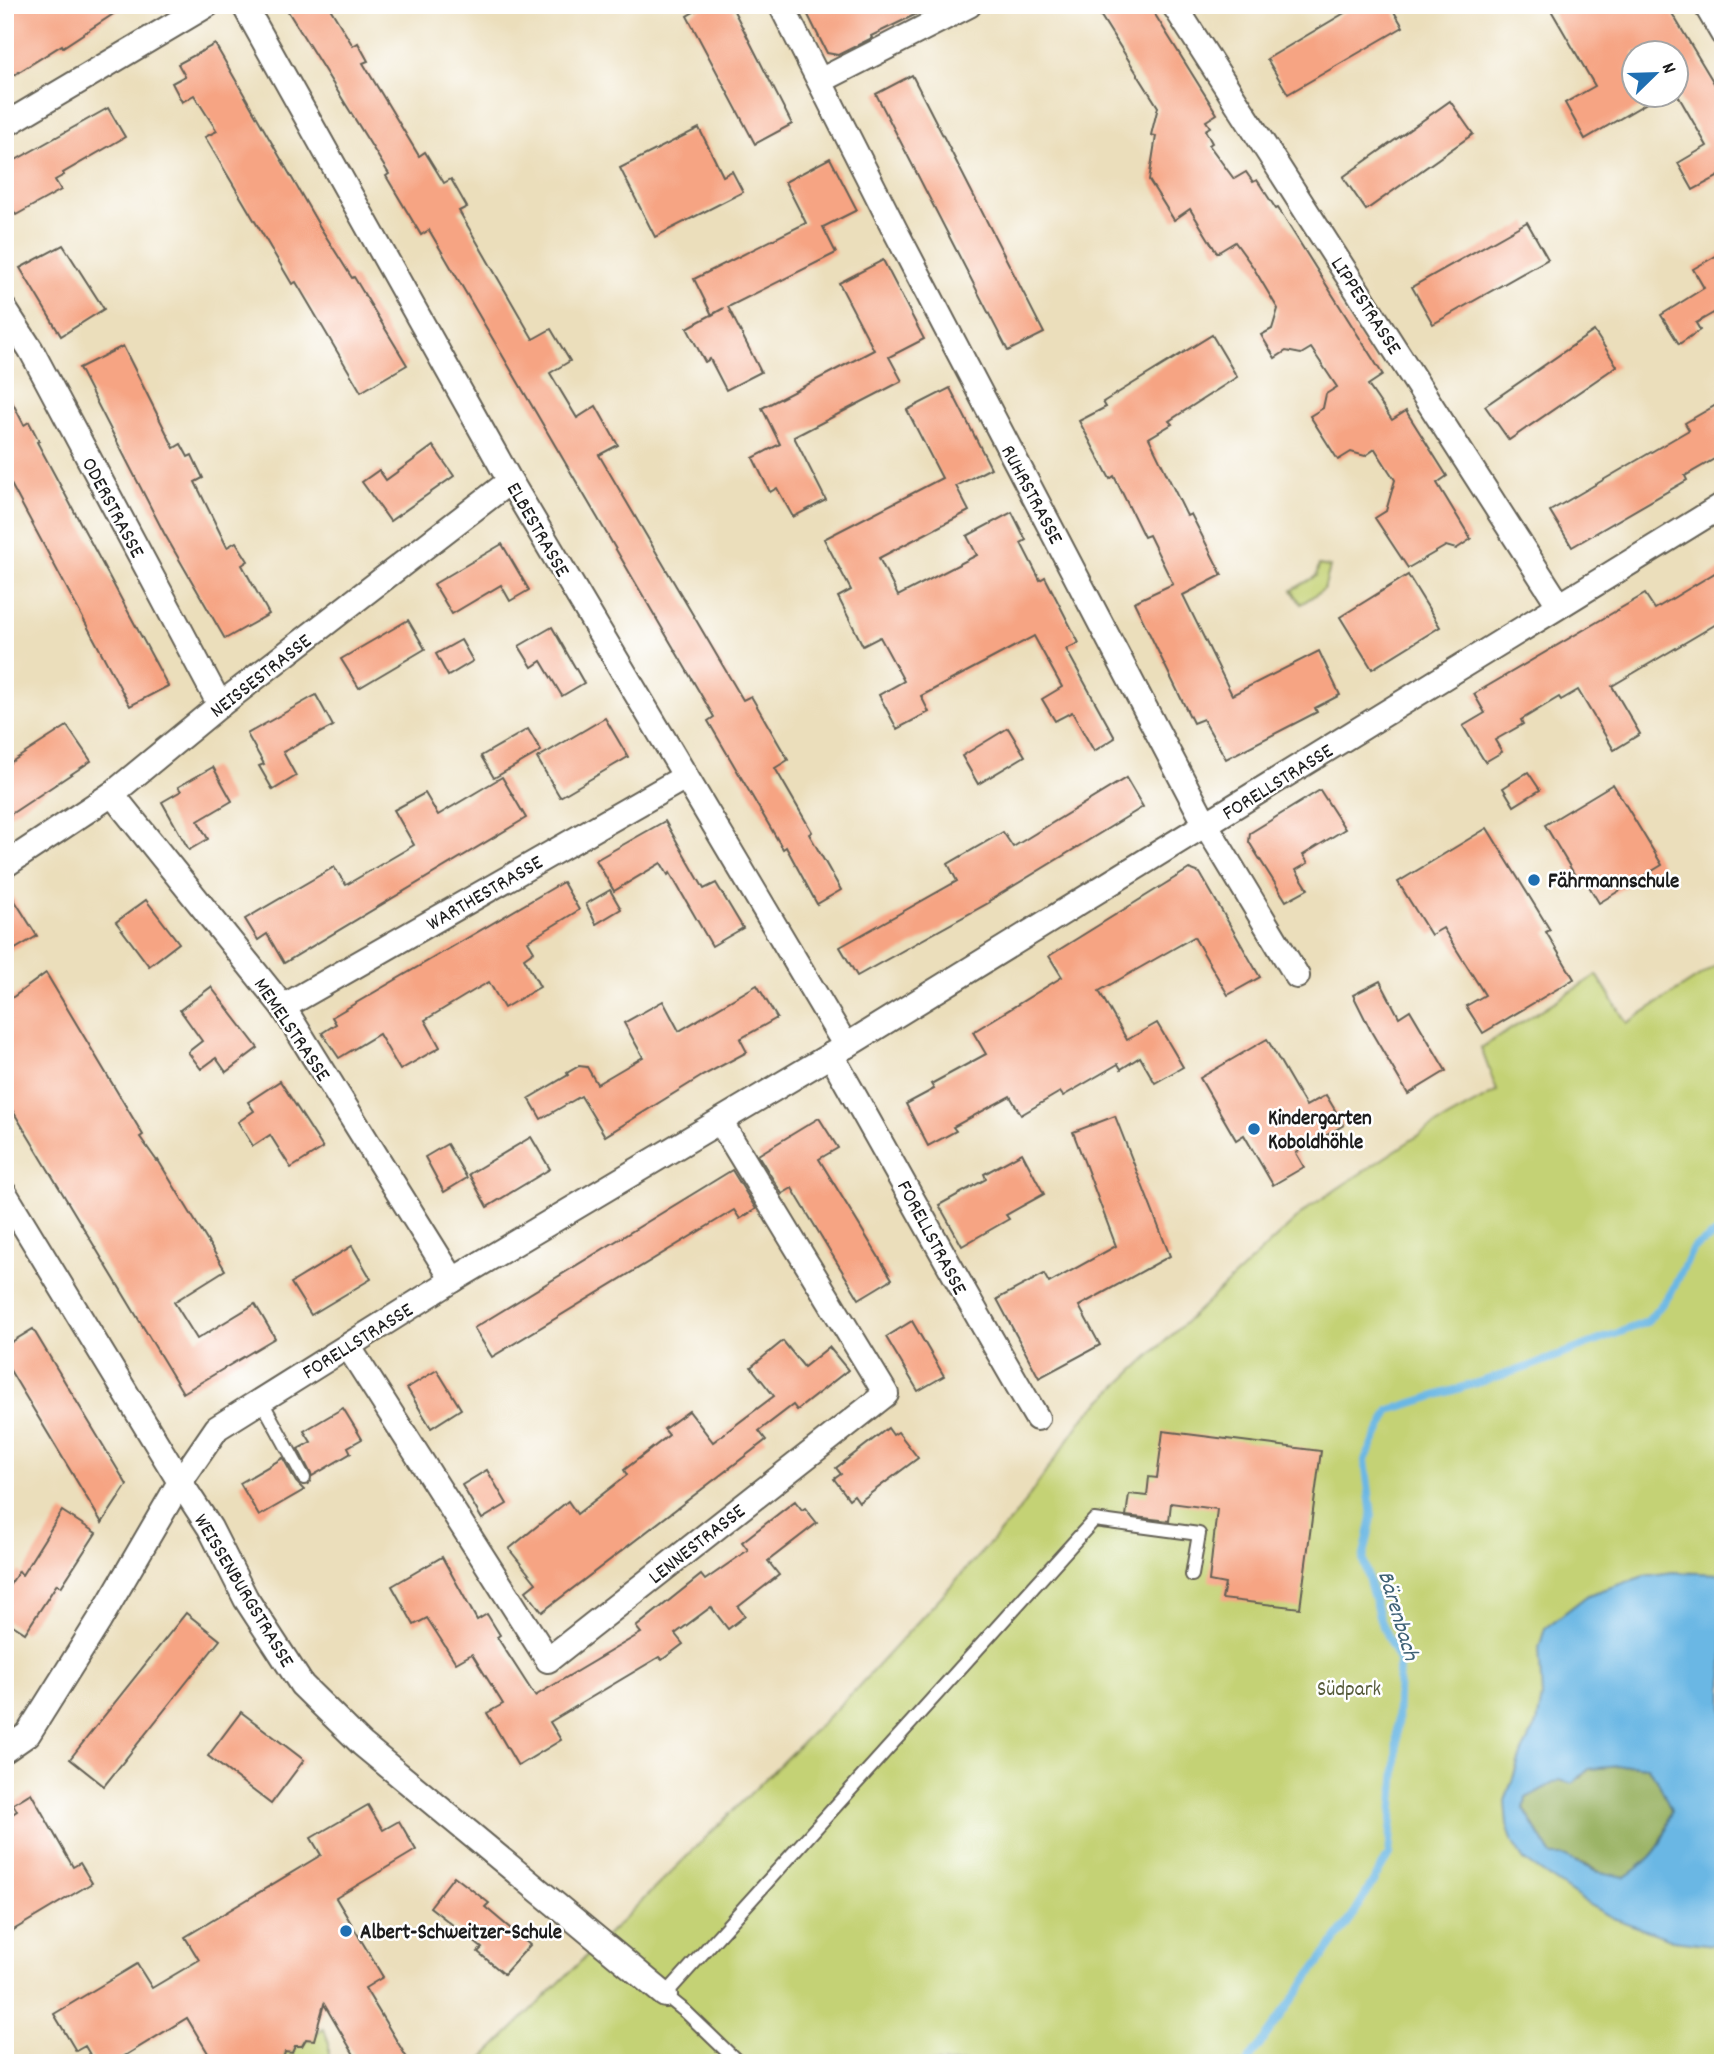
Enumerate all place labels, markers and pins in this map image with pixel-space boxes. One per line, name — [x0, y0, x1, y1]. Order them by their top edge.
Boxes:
place label: Fährmannschule — [1548, 868, 1679, 898]
marker: Fährmannschule — [1526, 872, 1542, 888]
place label: Kindergarten Koboldhöhle — [1268, 1105, 1372, 1159]
marker: Kindergarten Koboldhöhle — [1246, 1121, 1262, 1137]
place label: Albert-Schweitzer-Schule — [360, 1919, 562, 1949]
marker: Albert-Schweitzer-Schule — [338, 1923, 354, 1939]

